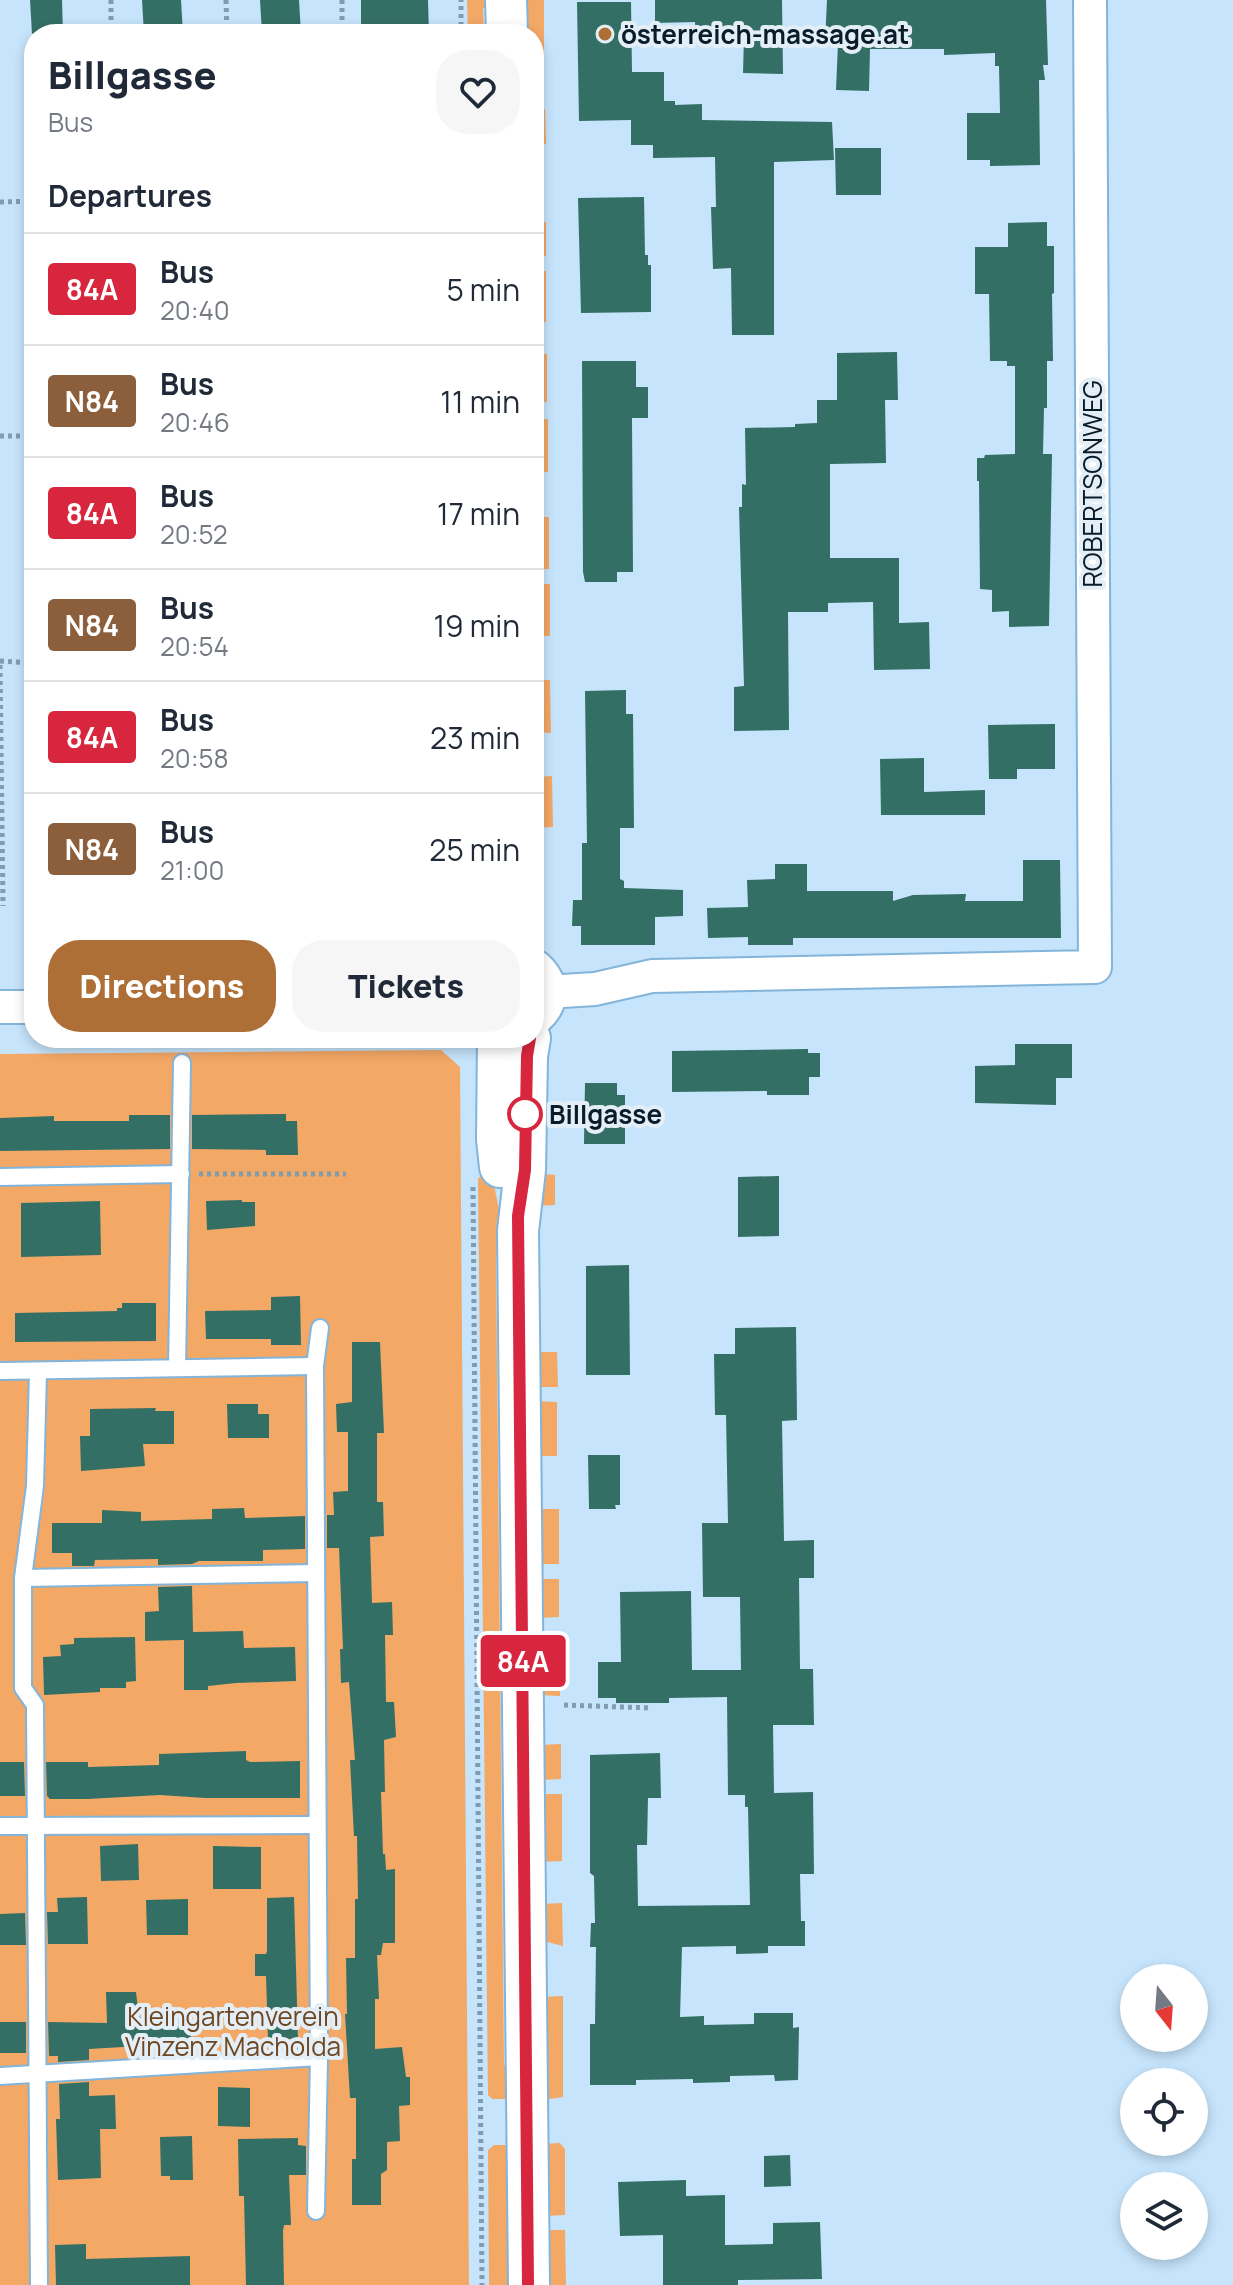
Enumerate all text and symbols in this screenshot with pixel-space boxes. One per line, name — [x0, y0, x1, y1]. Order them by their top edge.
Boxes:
place label: österreich-massage.at — [621, 16, 909, 52]
marker: österreich-massage.at — [596, 25, 614, 43]
text: Billgasse — [48, 48, 217, 100]
button: heart — [436, 50, 520, 134]
text: Bus — [48, 104, 93, 140]
text: Departures — [48, 175, 212, 216]
text: Bus — [160, 251, 214, 292]
text: 5 min — [446, 269, 520, 310]
text: 84A — [66, 270, 118, 308]
text: 20:40 — [160, 292, 230, 328]
text: Bus — [160, 363, 214, 404]
street label: ROBERTSONWEG — [1074, 380, 1110, 588]
text: 11 min — [440, 381, 520, 422]
text: N84 — [65, 382, 119, 420]
text: 20:46 — [160, 404, 230, 440]
text: Bus — [160, 475, 214, 516]
text: 17 min — [437, 493, 520, 534]
text: 84A — [66, 494, 118, 532]
text: 20:52 — [160, 516, 228, 552]
text: Bus — [160, 587, 214, 628]
text: 19 min — [433, 605, 520, 646]
text: N84 — [65, 606, 119, 644]
text: 20:54 — [160, 628, 229, 664]
text: Bus — [160, 699, 214, 740]
text: 23 min — [430, 717, 520, 758]
text: 84A — [66, 718, 118, 756]
text: 20:58 — [160, 740, 229, 776]
text: Bus — [160, 811, 214, 852]
text: 25 min — [429, 829, 520, 870]
text: N84 — [65, 830, 119, 868]
text: 21:00 — [160, 852, 224, 888]
button: Directions — [48, 940, 276, 1032]
button: Tickets — [292, 940, 520, 1032]
place label: Billgasse — [549, 1096, 662, 1132]
marker: Billgasse — [508, 1097, 542, 1131]
line badge: 84A — [477, 1635, 569, 1687]
text: 84A — [497, 1642, 549, 1680]
north arrow — [1120, 1964, 1208, 2052]
map controls — [1120, 1964, 1208, 2260]
park label: Kleingartenverein Vinzenz Macholda — [125, 1998, 341, 2064]
button: locate — [1120, 2068, 1208, 2156]
button: layers — [1120, 2172, 1208, 2260]

